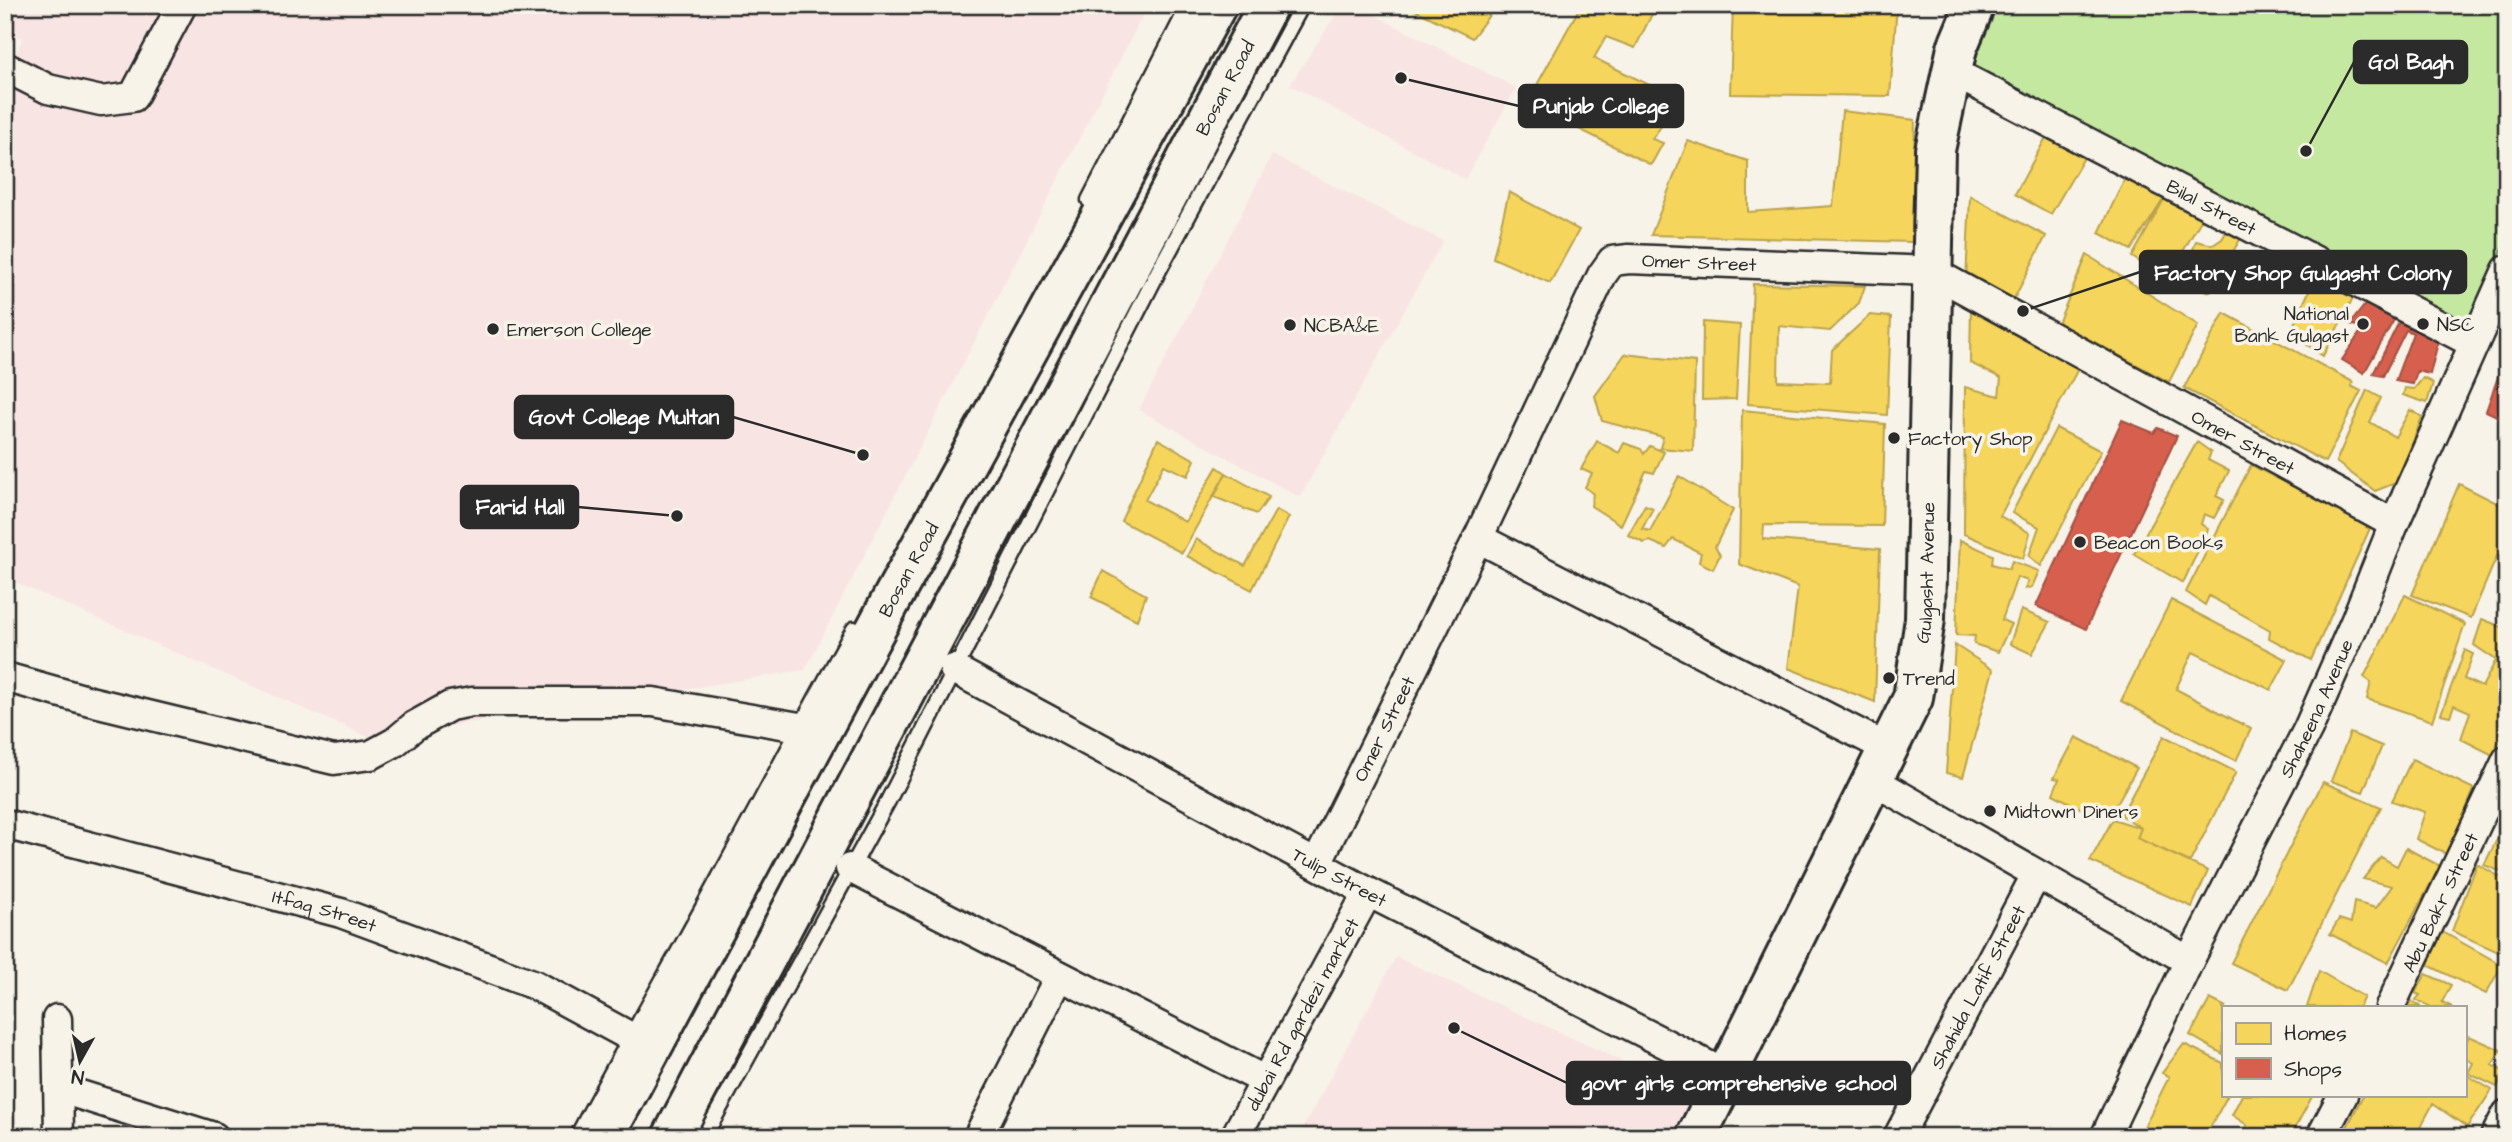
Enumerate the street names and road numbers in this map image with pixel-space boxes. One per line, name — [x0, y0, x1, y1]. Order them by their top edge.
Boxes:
street label: Bosan Road — [1190, 36, 1262, 141]
street label: Bilal Street — [2161, 173, 2261, 243]
street label: Omer Street — [1641, 248, 1757, 279]
street label: Omer Street — [2186, 404, 2300, 482]
street label: Gulgasht Avenue — [1909, 502, 1942, 645]
street label: Bosan Road — [873, 518, 946, 622]
street label: Shaheena Avenue — [2273, 635, 2361, 783]
street label: Omer Street — [1347, 672, 1423, 787]
street label: Abu Bakr Street — [2396, 828, 2486, 977]
street label: Tulip Street — [1287, 841, 1391, 915]
street label: Itfaq Street — [269, 883, 380, 940]
street label: Shahida Latif Street — [1924, 900, 2033, 1074]
street label: dubai Rd gardezi market — [1240, 913, 1367, 1116]

